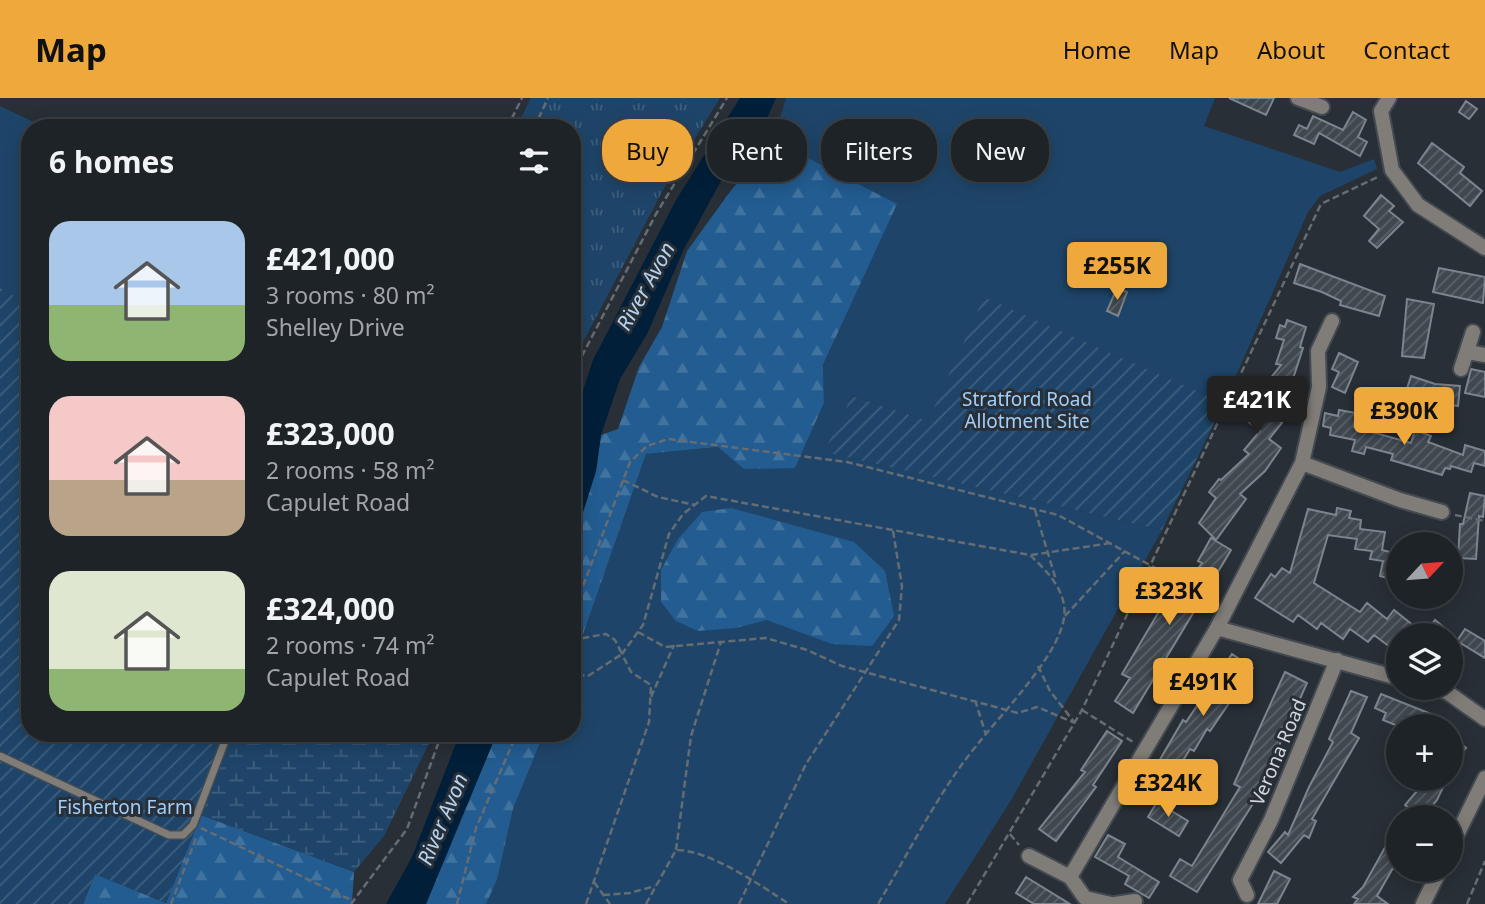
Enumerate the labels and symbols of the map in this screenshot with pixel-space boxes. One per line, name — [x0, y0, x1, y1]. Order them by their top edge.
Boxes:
water label: River Avon — [609, 237, 681, 335]
pin: £255K — [1068, 242, 1166, 302]
pin: £421K — [1208, 376, 1306, 436]
park label: Stratford Road Allotment Site — [962, 386, 1092, 434]
pin: £390K — [1355, 388, 1453, 447]
north arrow — [1386, 532, 1463, 609]
pin: £323K — [1120, 568, 1218, 627]
pin: £491K — [1154, 658, 1252, 718]
street label: Verona Road — [1244, 695, 1312, 809]
pin: £324K — [1119, 760, 1217, 819]
water label: River Avon — [410, 769, 474, 869]
park label: Fisherton Farm — [57, 794, 193, 820]

